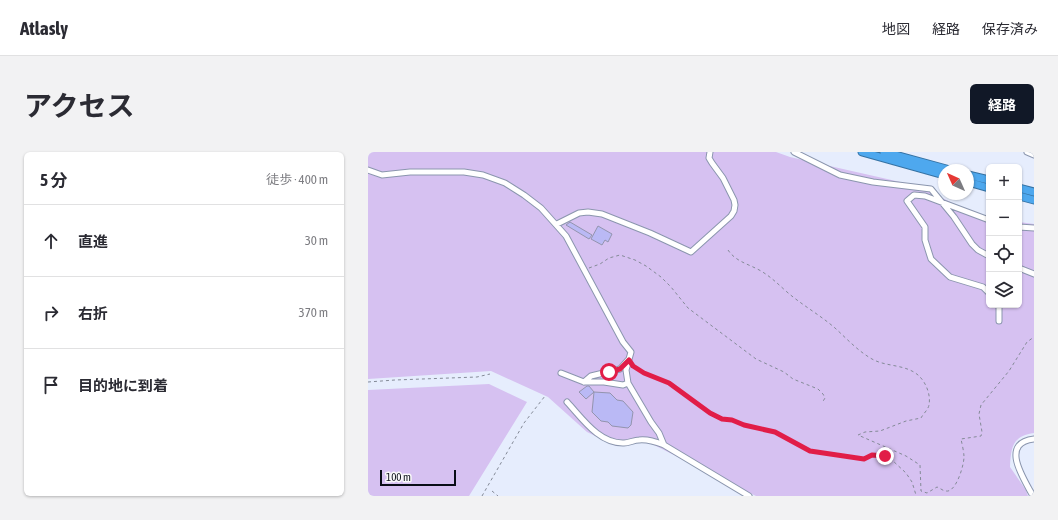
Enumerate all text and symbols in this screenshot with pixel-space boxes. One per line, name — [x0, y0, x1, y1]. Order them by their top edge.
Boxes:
text: Atlasly — [20, 17, 68, 39]
text: 地図 — [882, 21, 910, 37]
text: 経路 — [932, 21, 960, 37]
text: 保存済み — [982, 21, 1038, 37]
button: 経路 — [970, 84, 1034, 124]
text: アクセス — [24, 90, 135, 122]
north arrow — [938, 164, 974, 200]
map controls — [986, 164, 1022, 308]
button: + — [986, 164, 1022, 200]
text: 5 分 — [40, 170, 67, 190]
text: 徒歩 · 400 m — [266, 172, 328, 187]
button: − — [986, 200, 1022, 236]
icon: ahead — [40, 230, 62, 252]
text: 直進 — [78, 233, 108, 250]
text: 30 m — [305, 233, 328, 248]
button: locate — [986, 236, 1022, 272]
button: layers — [986, 272, 1022, 308]
icon: right — [40, 302, 62, 324]
text: 右折 — [78, 305, 108, 322]
text: 370 m — [299, 305, 328, 320]
route start — [600, 363, 618, 381]
icon: arrive — [40, 374, 62, 396]
text: 目的地に到着 — [78, 377, 168, 394]
route end — [876, 447, 894, 465]
scale bar — [380, 468, 456, 487]
text: 100 m — [386, 471, 411, 483]

